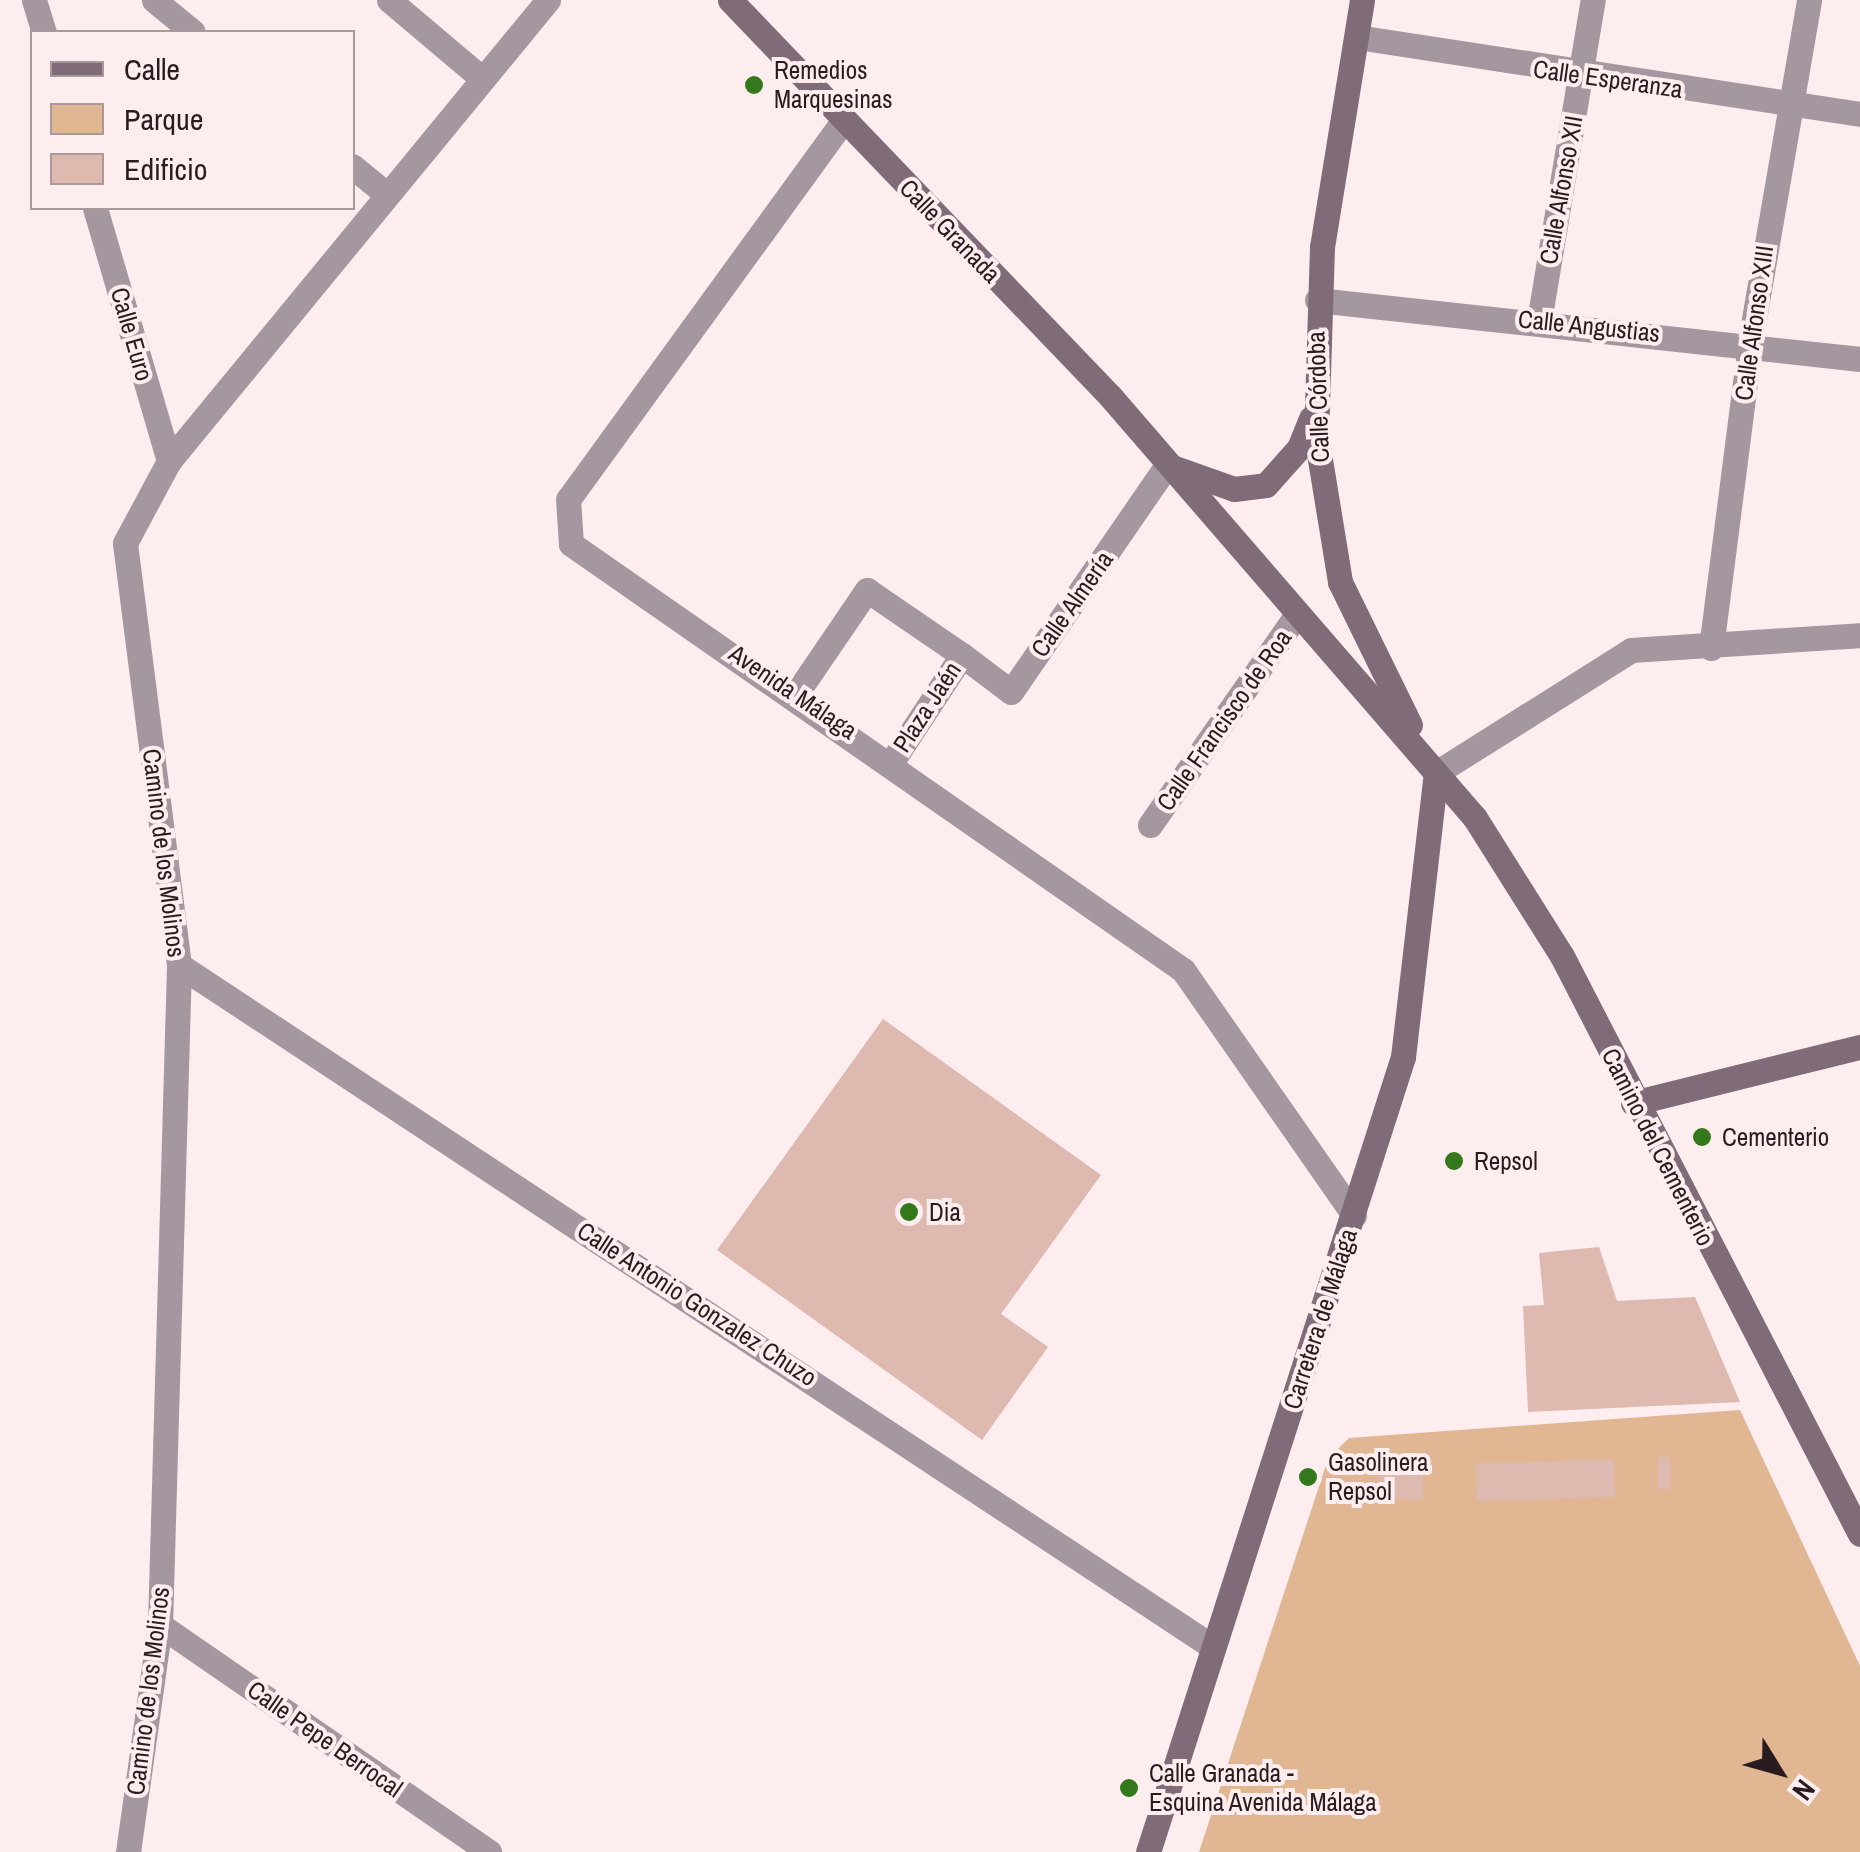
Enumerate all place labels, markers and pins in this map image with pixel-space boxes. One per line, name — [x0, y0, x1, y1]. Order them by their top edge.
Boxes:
place label: Remedios Marquesinas — [774, 56, 892, 115]
marker: Remedios Marquesinas — [743, 74, 765, 96]
place label: Cementerio — [1722, 1122, 1829, 1152]
marker: Cementerio — [1691, 1126, 1713, 1148]
place label: Repsol — [1474, 1146, 1538, 1176]
marker: Repsol — [1443, 1150, 1465, 1172]
place label: Dia — [929, 1197, 961, 1227]
marker: Dia — [898, 1201, 920, 1223]
place label: Gasolinera Repsol — [1328, 1448, 1428, 1507]
marker: Gasolinera Repsol — [1297, 1466, 1319, 1488]
place label: Calle Granada - Esquina Avenida Málaga — [1149, 1759, 1378, 1818]
marker: Calle Granada - Esquina Avenida Málaga — [1118, 1777, 1140, 1799]

